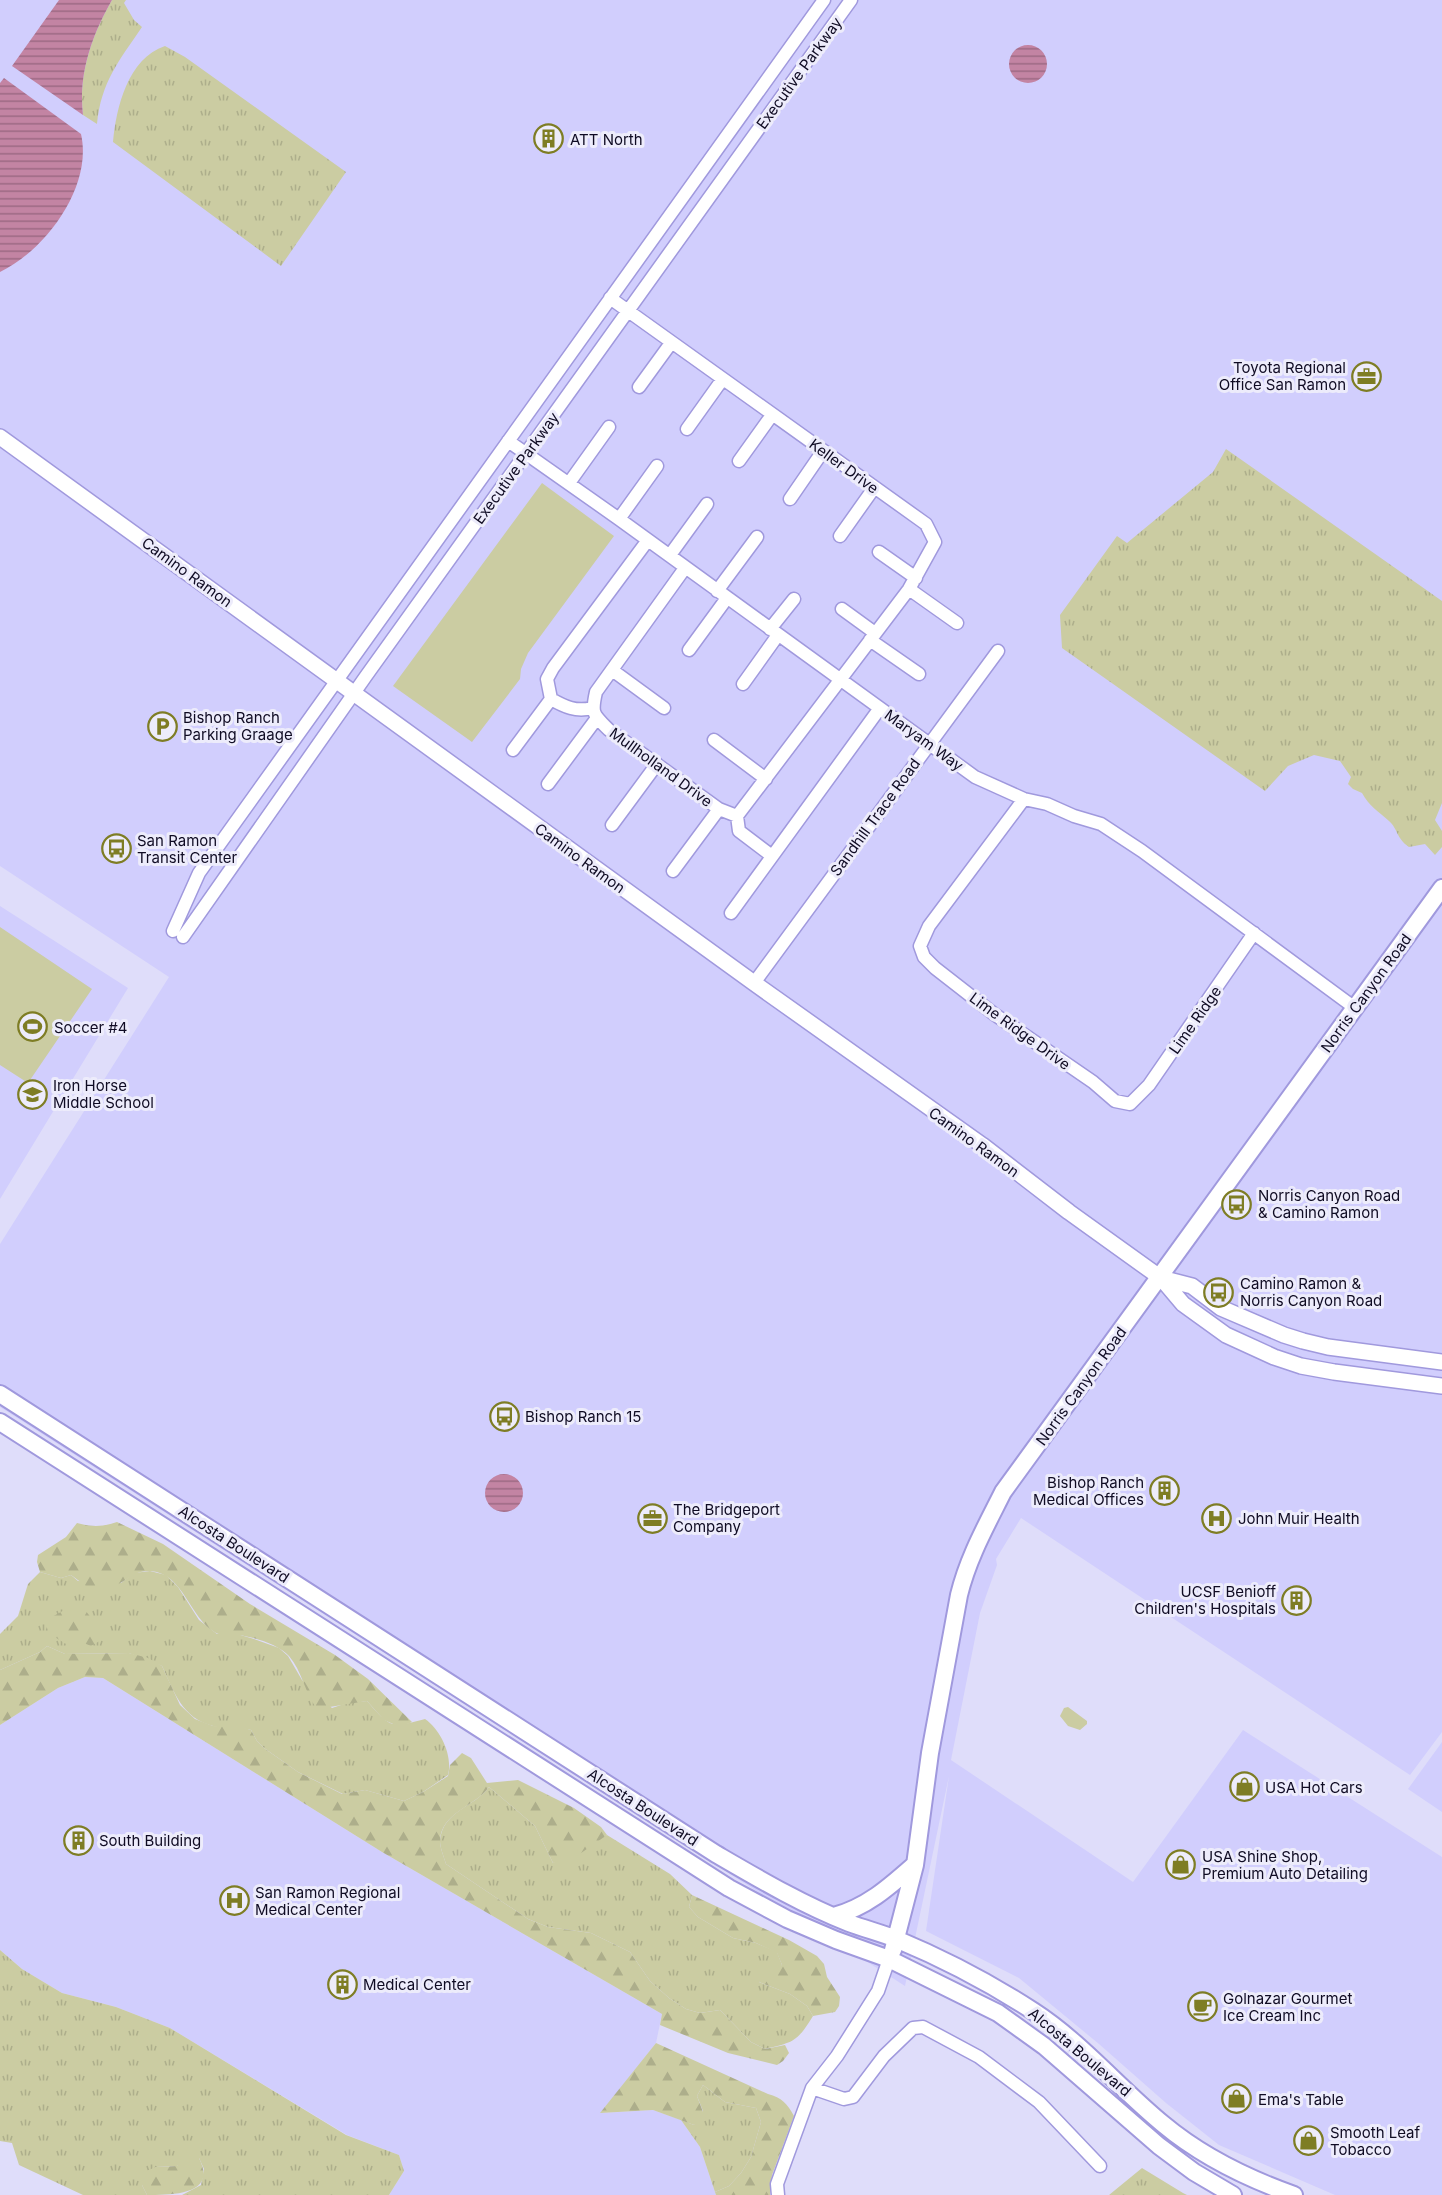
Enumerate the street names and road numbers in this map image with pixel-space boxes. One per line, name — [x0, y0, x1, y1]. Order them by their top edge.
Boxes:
street label: Executive Parkway — [752, 13, 846, 133]
street label: Executive Parkway — [469, 408, 563, 528]
street label: Keller Drive — [806, 434, 882, 498]
street label: Camino Ramon — [138, 533, 236, 611]
street label: Maryam Way — [881, 705, 968, 775]
street label: Mullholland Drive — [606, 723, 716, 811]
street label: Sandhill Trace Road — [826, 755, 924, 879]
street label: Camino Ramon — [531, 819, 629, 897]
street label: Norris Canyon Road — [1317, 930, 1415, 1056]
street label: Lime Ridge — [1165, 982, 1225, 1058]
street label: Lime Ridge Drive — [966, 988, 1074, 1074]
street label: Camino Ramon — [925, 1103, 1023, 1181]
street label: Norris Canyon Road — [1032, 1323, 1130, 1449]
street label: Alcosta Boulevard — [175, 1501, 293, 1587]
street label: Alcosta Boulevard — [584, 1764, 702, 1850]
street label: Alcosta Boulevard — [1025, 2004, 1135, 2100]

